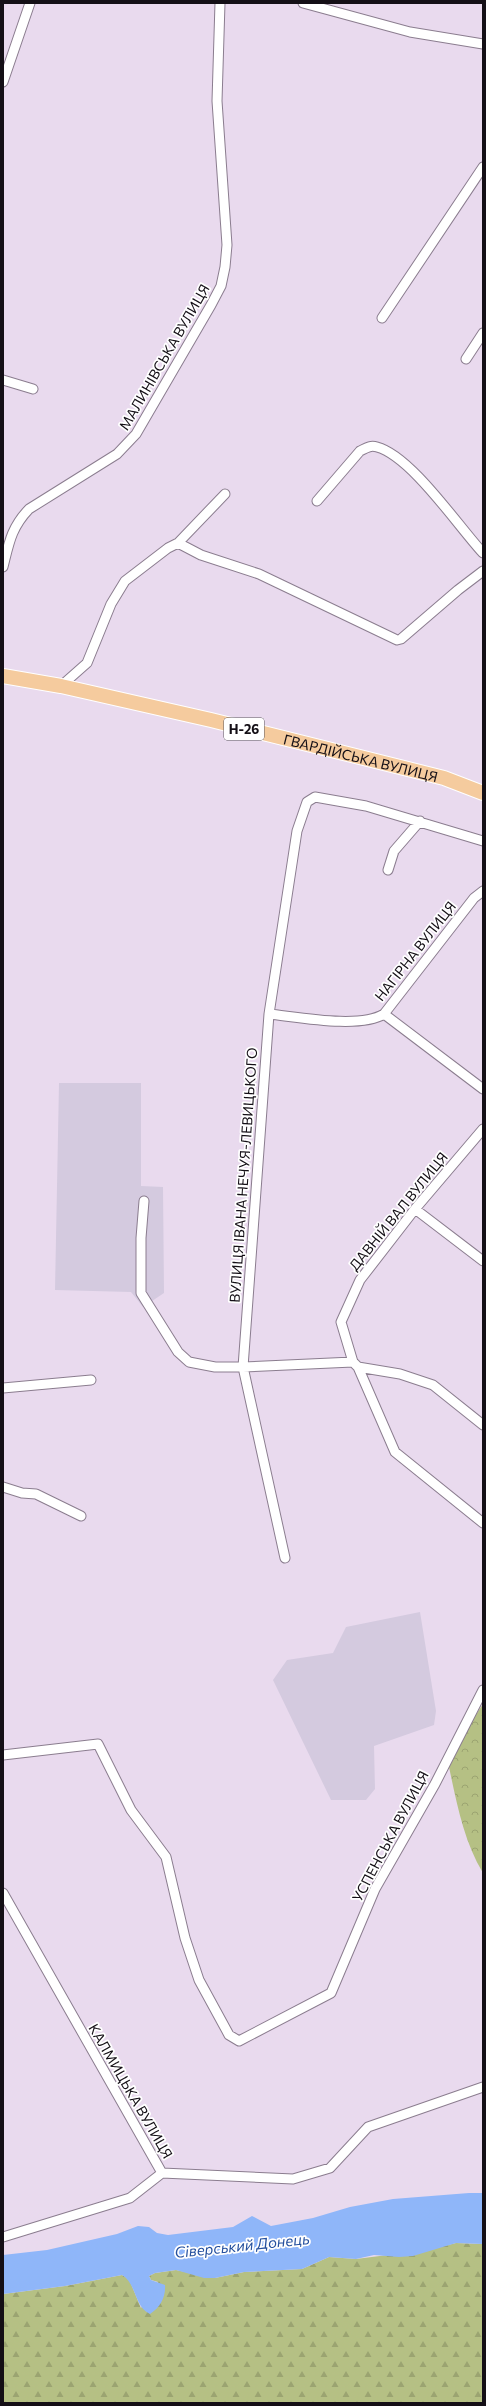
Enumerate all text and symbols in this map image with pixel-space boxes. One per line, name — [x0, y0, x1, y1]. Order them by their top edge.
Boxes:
street label: МАЛИНІВСЬКА ВУЛИЦЯ — [115, 281, 213, 433]
road number: Н-26 — [224, 718, 264, 740]
street label: ГВАРДІЙСЬКА ВУЛИЦЯ — [282, 730, 440, 785]
street label: НАГІРНА ВУЛИЦЯ — [371, 898, 459, 1004]
street label: ВУЛИЦЯ ІВАНА НЕЧУЯ-ЛЕВИЦЬКОГО — [226, 1047, 260, 1303]
street label: ДАВНІЙ ВАЛ ВУЛИЦЯ — [345, 1148, 451, 1274]
street label: УСПЕНСЬКА ВУЛИЦЯ — [348, 1768, 432, 1904]
street label: КАЛМИЦЬКА ВУЛИЦЯ — [85, 2021, 177, 2161]
water label: Сіверський Донець — [174, 2229, 311, 2261]

